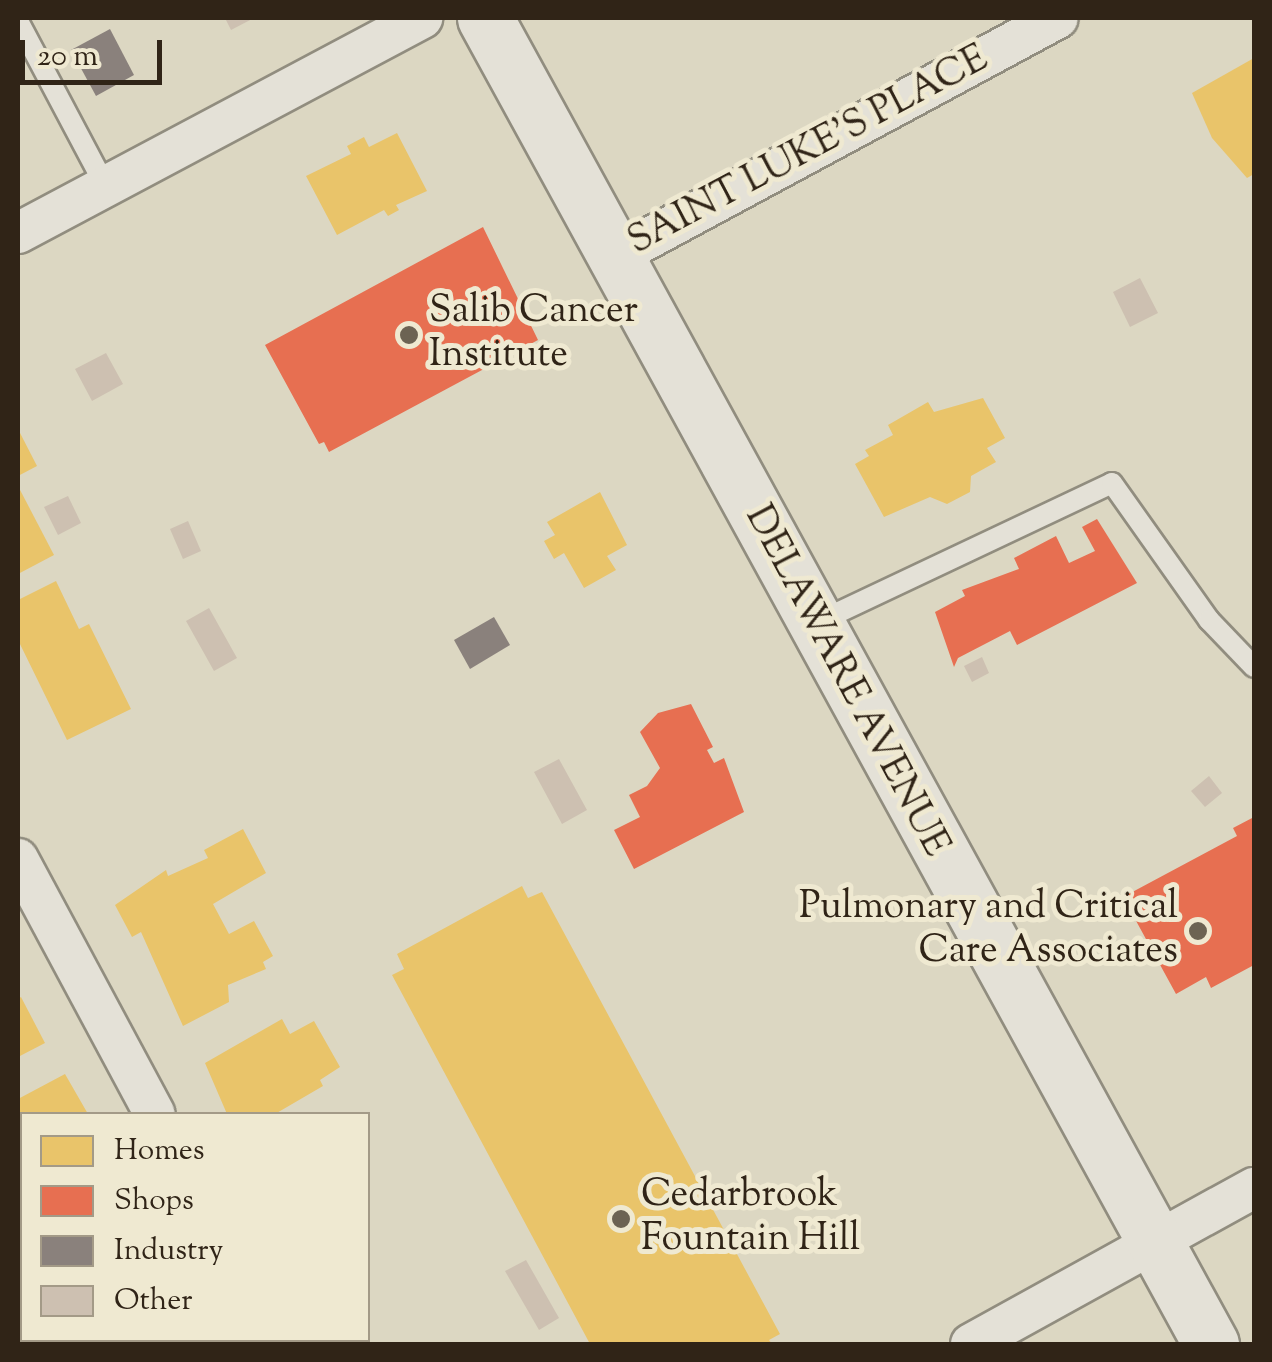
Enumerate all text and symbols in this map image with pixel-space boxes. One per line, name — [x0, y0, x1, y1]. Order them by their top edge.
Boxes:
scale bar — [25, 20, 168, 82]
text: 20 m — [37, 36, 98, 79]
street label: SAINT LUKE'S PLACE — [621, 38, 997, 266]
place label: Salib Cancer Institute — [429, 290, 638, 380]
marker: Salib Cancer Institute — [398, 324, 420, 346]
street label: DELAWARE AVENUE — [733, 499, 957, 865]
place label: Pulmonary and Critical Care Associates — [799, 886, 1178, 976]
marker: Pulmonary and Critical Care Associates — [1187, 920, 1209, 942]
legend — [20, 1112, 370, 1342]
text: Homes — [114, 1130, 204, 1173]
place label: Cedarbrook Fountain Hill — [641, 1174, 860, 1264]
text: Shops — [114, 1180, 194, 1223]
marker: Cedarbrook Fountain Hill — [610, 1208, 632, 1230]
text: Industry — [114, 1230, 223, 1273]
text: Other — [114, 1280, 192, 1323]

